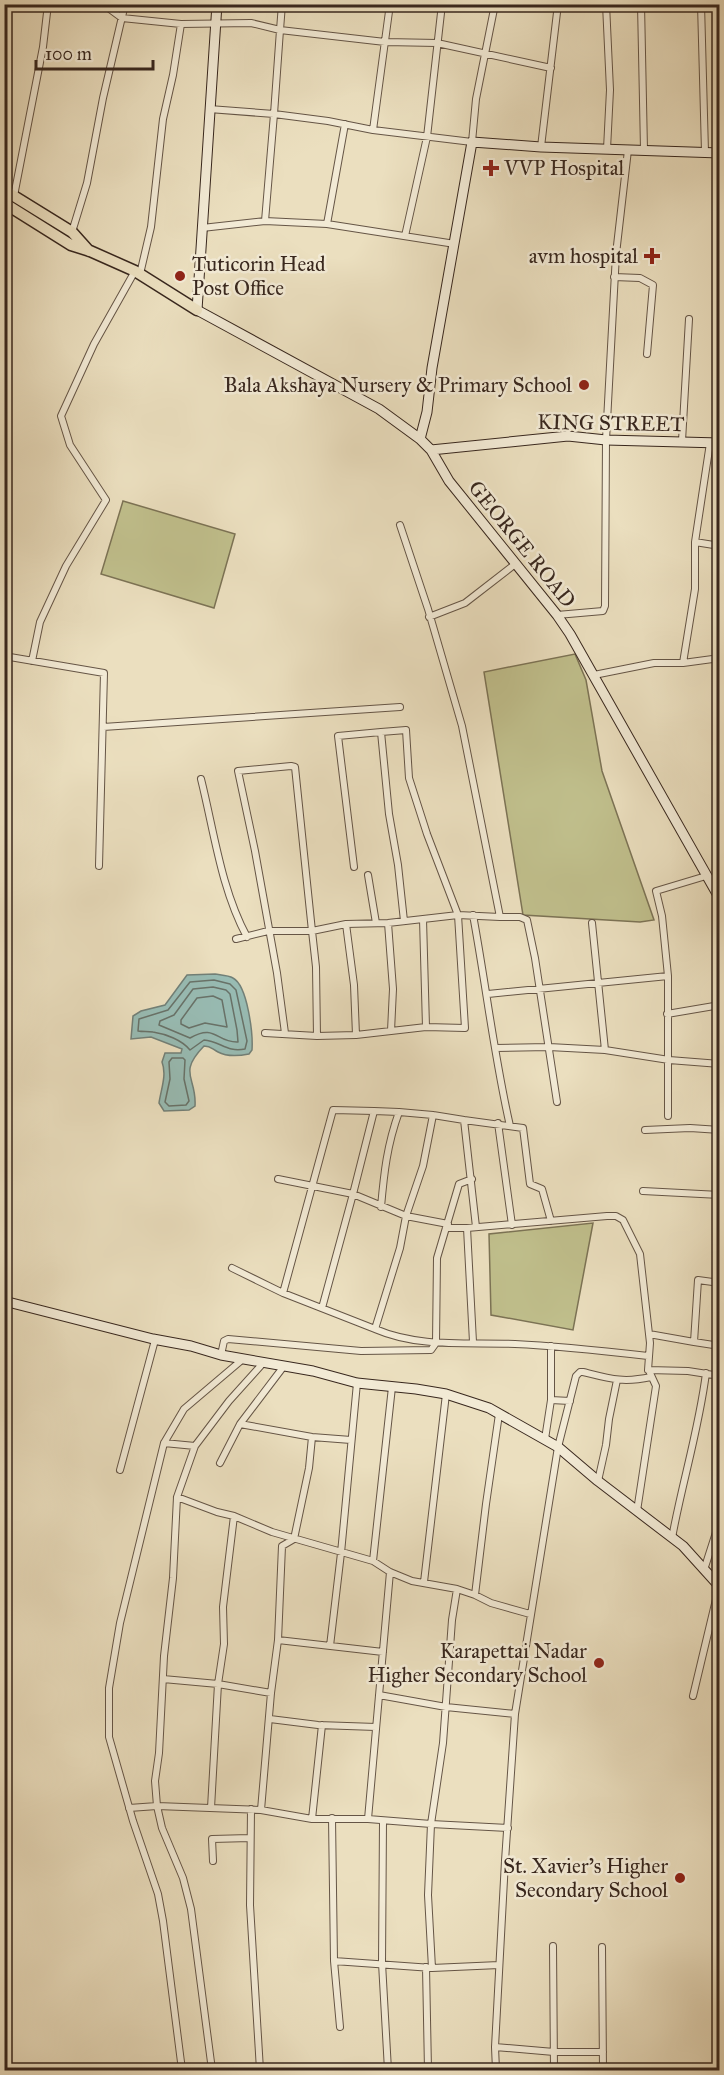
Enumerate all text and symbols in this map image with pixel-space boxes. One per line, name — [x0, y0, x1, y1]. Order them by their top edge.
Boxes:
scale bar — [36, 33, 153, 71]
text: 100 m — [45, 43, 92, 65]
place label: VVP Hospital — [503, 155, 625, 181]
marker: VVP Hospital — [482, 159, 500, 177]
place label: avm hospital — [529, 243, 638, 269]
marker: avm hospital — [643, 247, 661, 265]
place label: Tuticorin Head Post Office — [192, 251, 326, 301]
marker: Tuticorin Head Post Office — [173, 269, 187, 283]
place label: Bala Akshaya Nursery & Primary School — [224, 372, 572, 398]
marker: Bala Akshaya Nursery & Primary School — [577, 378, 591, 392]
street label: KING STREET — [537, 409, 685, 437]
street label: GEORGE ROAD — [463, 475, 581, 613]
place label: Karapettai Nadar Higher Secondary School — [367, 1638, 587, 1688]
marker: Karapettai Nadar Higher Secondary School — [592, 1656, 606, 1670]
place label: St. Xavier's Higher Secondary School — [503, 1853, 668, 1903]
marker: St. Xavier's Higher Secondary School — [673, 1871, 687, 1885]

